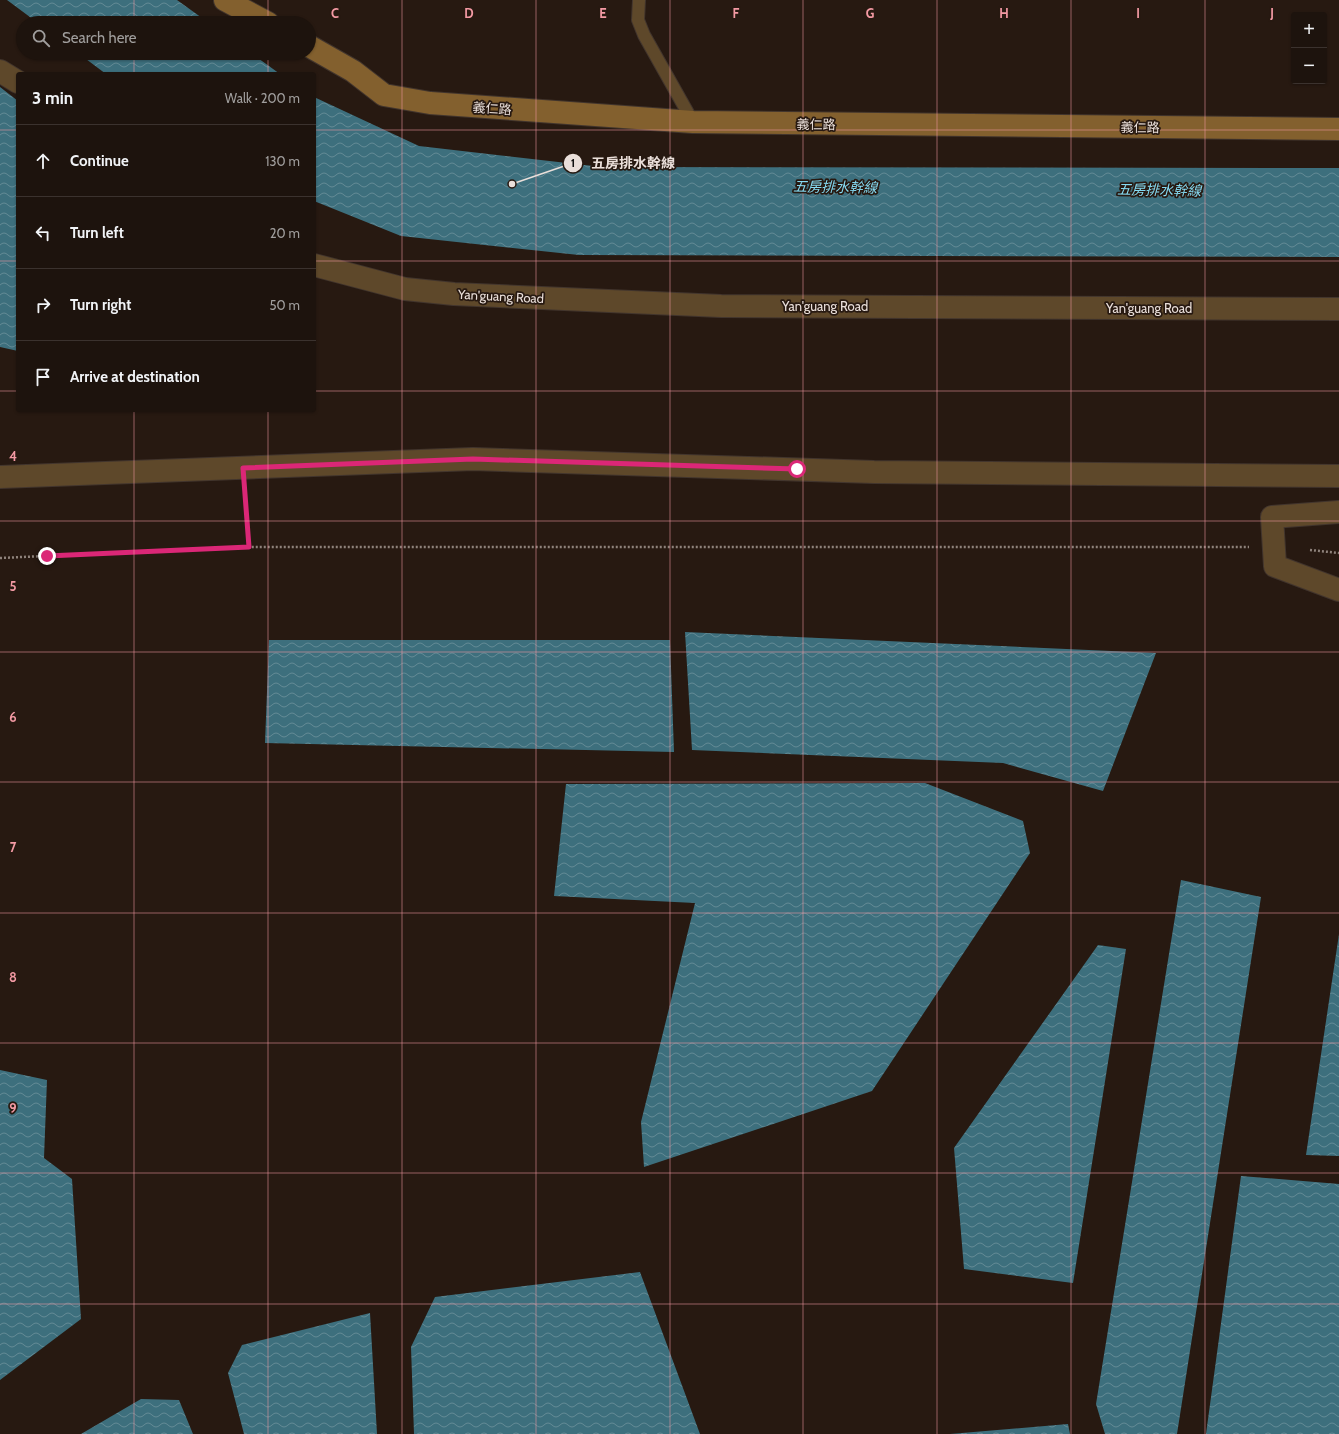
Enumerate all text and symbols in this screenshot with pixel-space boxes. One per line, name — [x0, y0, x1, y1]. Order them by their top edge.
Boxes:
text: C — [331, 5, 339, 21]
text: D — [464, 5, 474, 21]
text: E — [599, 5, 607, 21]
text: F — [733, 5, 740, 21]
text: G — [866, 5, 875, 21]
text: H — [999, 5, 1009, 21]
text: I — [1136, 5, 1140, 21]
text: J — [1269, 5, 1274, 21]
map controls — [1291, 12, 1327, 84]
button: + — [1291, 12, 1327, 48]
search box — [16, 16, 316, 60]
icon: search — [30, 27, 52, 49]
text: Search here — [62, 29, 137, 47]
button: − — [1291, 48, 1327, 84]
text: 3 min — [32, 88, 73, 108]
text: Walk · 200 m — [225, 90, 300, 106]
street label: 義仁路 — [472, 99, 512, 117]
street label: 義仁路 — [796, 116, 836, 132]
street label: 義仁路 — [1120, 119, 1160, 135]
icon: ahead — [32, 150, 54, 172]
callout: 五房排水幹線 — [563, 150, 683, 176]
text: Continue — [70, 152, 129, 170]
text: 130 m — [265, 153, 300, 169]
text: 五房排水幹線 — [591, 154, 675, 172]
text: 1 — [571, 155, 575, 170]
water label: 五房排水幹線 — [793, 177, 879, 197]
water label: 五房排水幹線 — [1117, 180, 1203, 200]
icon: left — [32, 222, 54, 244]
text: Turn left — [70, 224, 124, 242]
text: 20 m — [270, 225, 300, 241]
street label: Yan'guang Road — [457, 286, 544, 306]
icon: right — [32, 294, 54, 316]
text: Turn right — [70, 296, 131, 314]
text: 50 m — [270, 297, 300, 313]
street label: Yan'guang Road — [781, 298, 868, 314]
street label: Yan'guang Road — [1105, 300, 1192, 316]
icon: arrive — [32, 366, 54, 388]
text: Arrive at destination — [70, 368, 200, 386]
text: 4 — [9, 448, 17, 464]
route start — [788, 460, 806, 478]
route end — [38, 547, 56, 565]
text: 5 — [10, 578, 17, 594]
text: 6 — [9, 709, 17, 725]
text: 7 — [10, 839, 17, 855]
text: 8 — [9, 969, 17, 985]
text: 9 — [9, 1100, 17, 1116]

